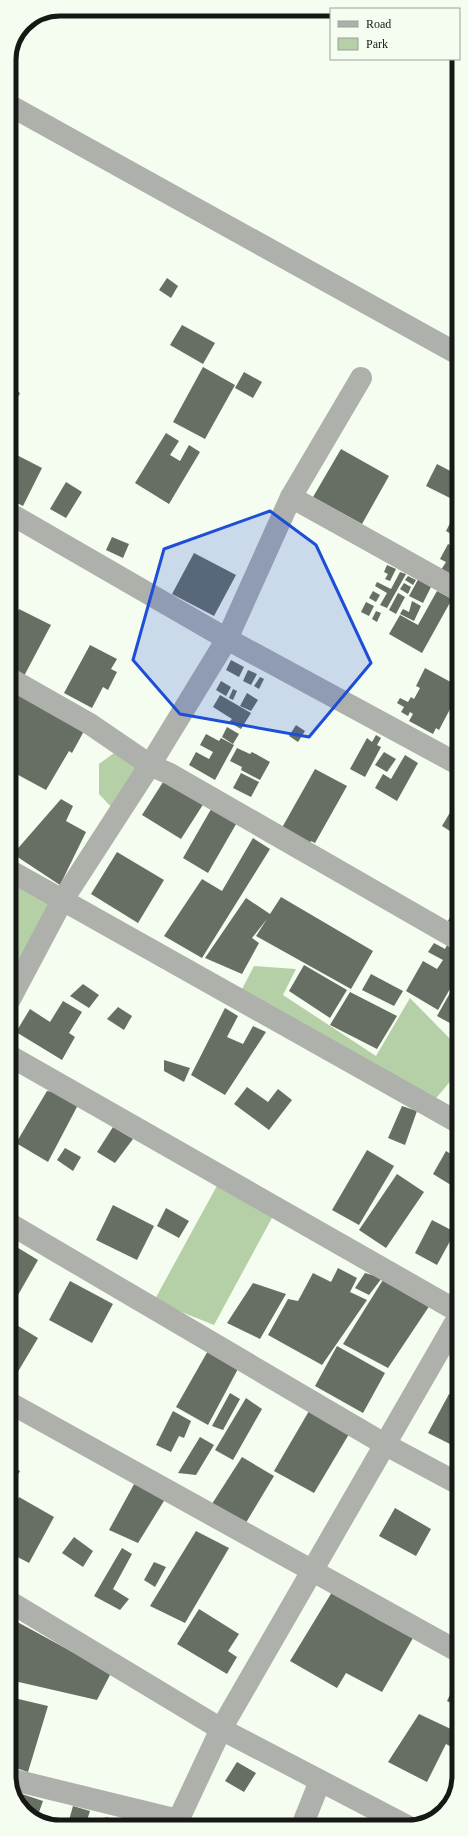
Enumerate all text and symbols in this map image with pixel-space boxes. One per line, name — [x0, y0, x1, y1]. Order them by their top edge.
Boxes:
legend — [330, 8, 460, 60]
text: Road — [366, 17, 391, 31]
text: Park — [366, 37, 388, 51]

